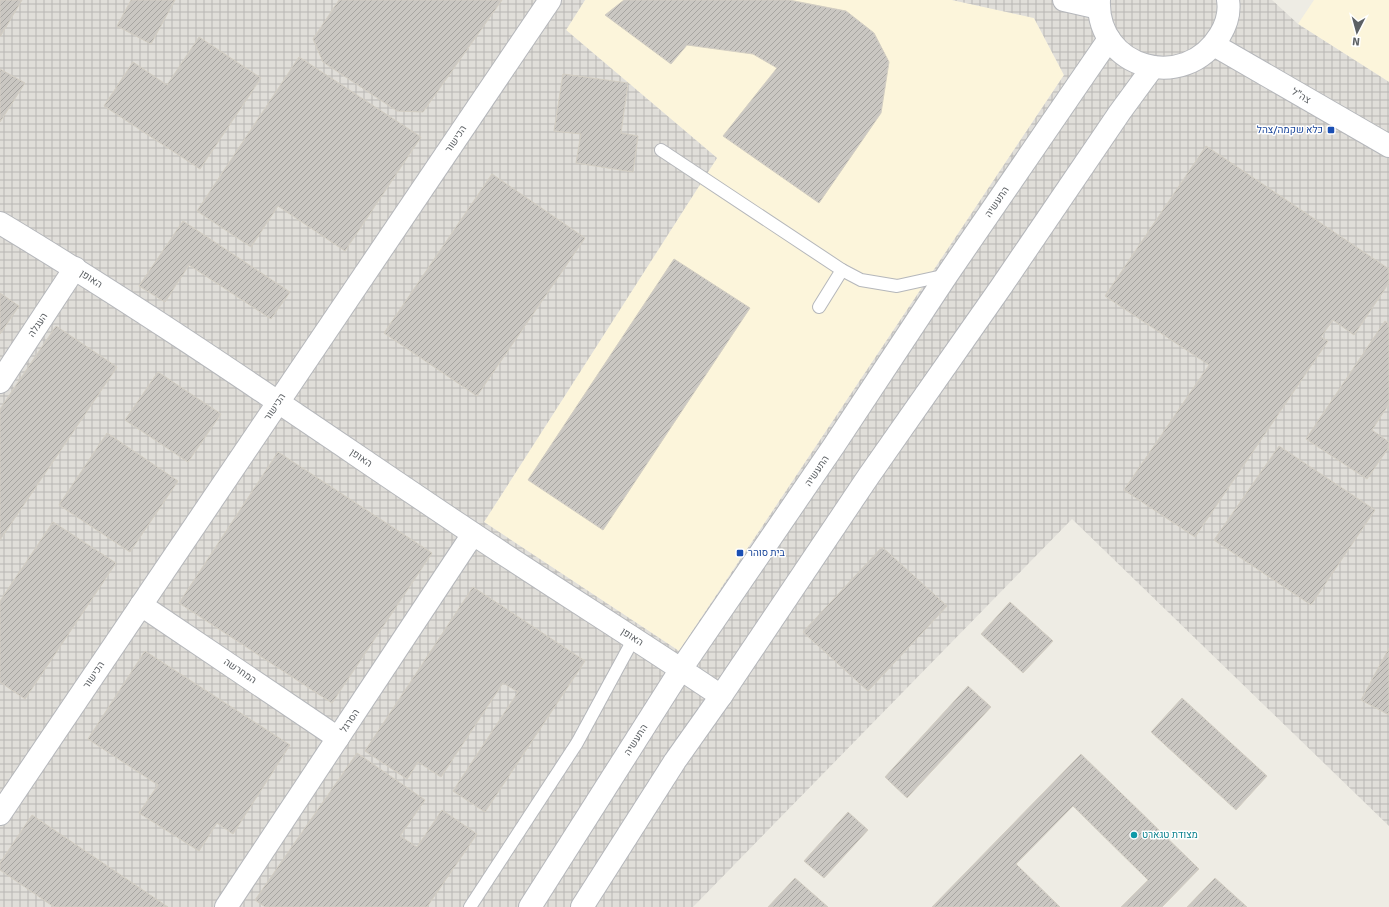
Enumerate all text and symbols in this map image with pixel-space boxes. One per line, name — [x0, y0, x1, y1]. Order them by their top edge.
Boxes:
north arrow — [1337, 12, 1377, 52]
text: N — [1352, 35, 1360, 48]
street label: צה"ל — [1289, 86, 1313, 107]
street label: הכישור — [443, 123, 469, 155]
place label: כלא שקמה/צהל — [1257, 124, 1323, 136]
marker: כלא שקמה/צהל — [1326, 125, 1336, 135]
street label: התעשיה — [982, 184, 1012, 220]
street label: האופן — [78, 267, 105, 291]
street label: העגלה — [26, 311, 50, 339]
street label: הכישור — [262, 391, 288, 423]
street label: האופן — [348, 446, 375, 470]
street label: התעשיה — [802, 453, 832, 489]
place label: בית סוהר — [748, 547, 786, 559]
marker: בית סוהר — [735, 548, 745, 558]
street label: האופן — [619, 625, 646, 649]
street label: המחרשה — [221, 656, 259, 686]
street label: הכישור — [81, 659, 107, 691]
street label: הסרגל — [338, 707, 362, 735]
street label: התעשיה — [622, 722, 650, 758]
place label: מצודת טגארט — [1142, 829, 1198, 841]
marker: מצודת טגארט — [1129, 830, 1139, 840]

